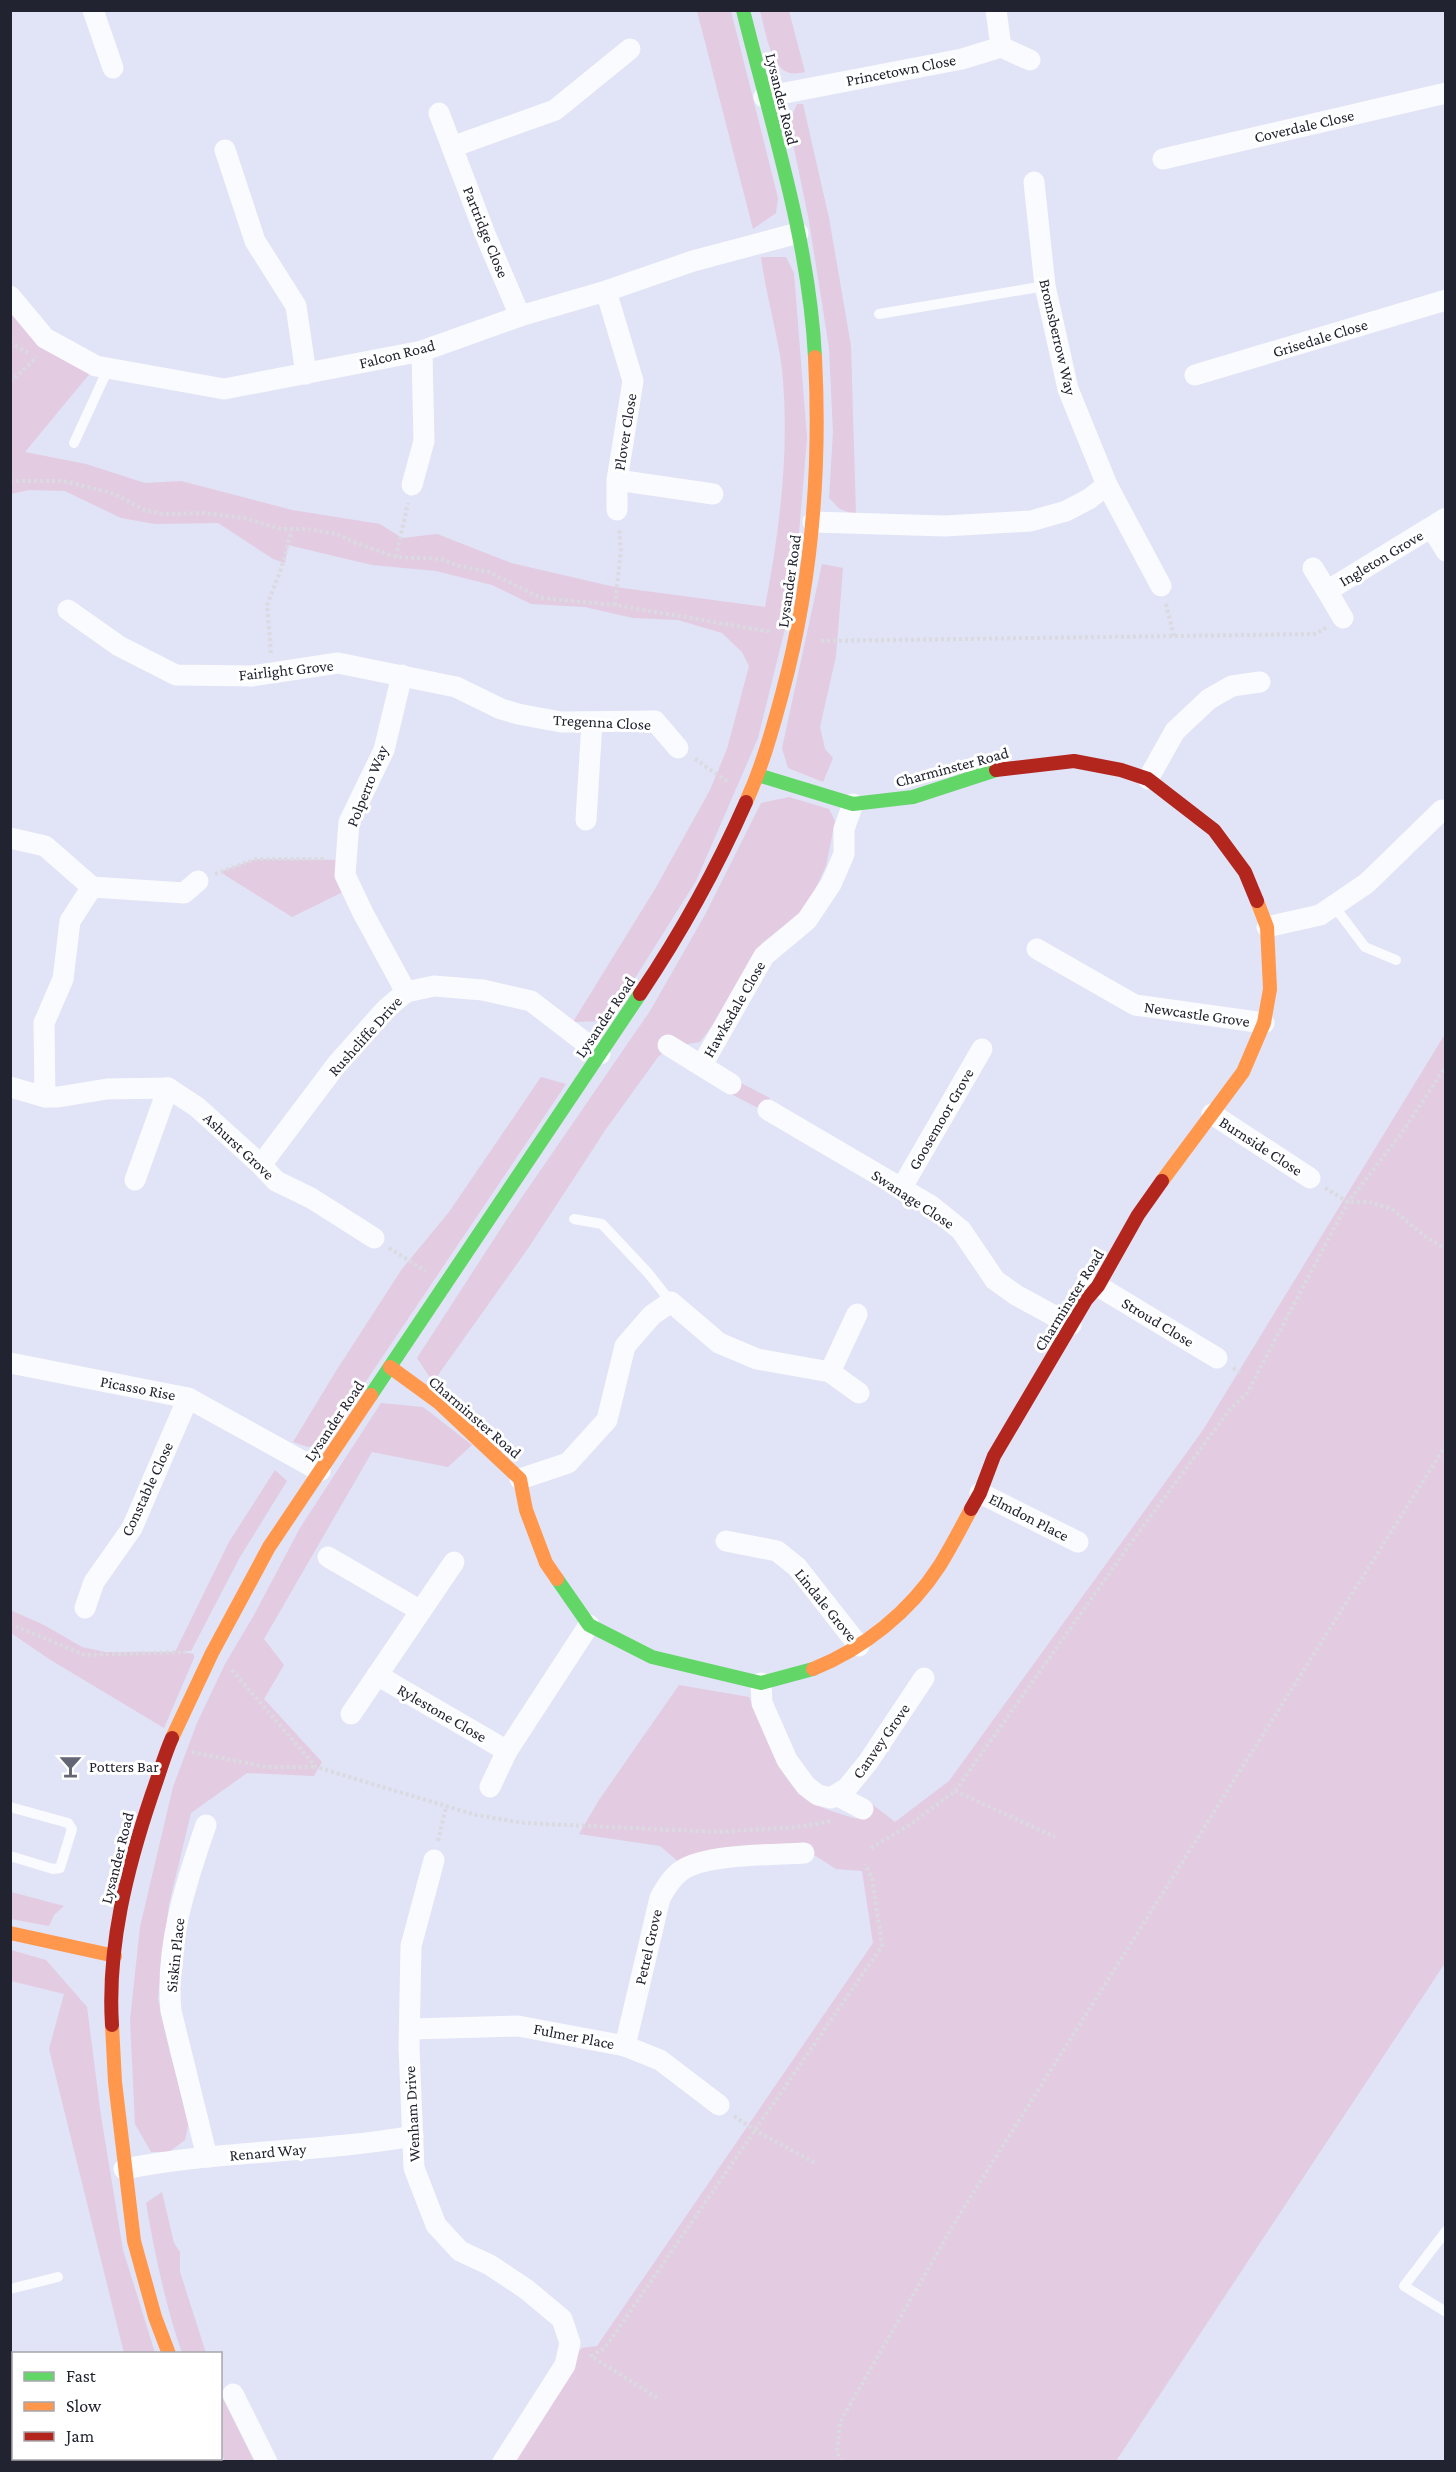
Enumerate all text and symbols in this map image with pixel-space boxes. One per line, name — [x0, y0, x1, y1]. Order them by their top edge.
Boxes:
street label: Lysander Road — [761, 51, 802, 147]
street label: Princetown Close — [845, 51, 957, 89]
street label: Coverdale Close — [1252, 106, 1356, 146]
street label: Partridge Close — [459, 184, 512, 281]
street label: Bromsberrow Way — [1035, 277, 1080, 398]
street label: Grisedale Close — [1271, 316, 1369, 360]
street label: Falcon Road — [357, 336, 437, 372]
street label: Plover Close — [611, 392, 639, 472]
street label: Ingleton Grove — [1336, 526, 1427, 591]
street label: Lysander Road — [774, 533, 805, 629]
street label: Fairlight Grove — [238, 657, 334, 684]
street label: Tregenna Close — [552, 711, 652, 734]
street label: Polperro Way — [343, 742, 392, 829]
street label: Charminster Road — [894, 744, 1011, 790]
street label: Hawksdale Close — [700, 958, 768, 1060]
street label: Lysander Road — [572, 973, 639, 1061]
street label: Rushcliffe Drive — [325, 993, 405, 1079]
street label: Newcastle Grove — [1143, 998, 1251, 1030]
street label: Goosemoor Grove — [905, 1065, 977, 1173]
street label: Ashurst Grove — [200, 1109, 278, 1183]
street label: Burnside Close — [1216, 1113, 1306, 1179]
street label: Swanage Close — [868, 1166, 957, 1233]
street label: Charminster Road — [1031, 1246, 1107, 1354]
street label: Stroud Close — [1119, 1294, 1197, 1350]
street label: Picasso Rise — [99, 1372, 177, 1404]
street label: Charminster Road — [426, 1372, 525, 1462]
street label: Lysander Road — [301, 1377, 368, 1465]
street label: Constable Close — [118, 1439, 176, 1539]
street label: Elmdon Place — [986, 1490, 1072, 1544]
street label: Lindale Grove — [792, 1565, 860, 1645]
street label: Rylestone Close — [394, 1681, 490, 1746]
street label: Canvey Grove — [849, 1700, 914, 1782]
bar icon: Potters Bar — [58, 1753, 84, 1779]
place label: Potters Bar — [89, 1758, 159, 1775]
street label: Lysander Road — [97, 1810, 138, 1906]
street label: Petrel Grove — [631, 1907, 665, 1987]
street label: Siskin Place — [163, 1917, 187, 1993]
street label: Fulmer Place — [532, 2020, 616, 2052]
street label: Wenham Drive — [401, 2065, 423, 2163]
street label: Renard Way — [229, 2140, 308, 2165]
legend — [12, 2352, 222, 2460]
text: Fast — [66, 2366, 97, 2386]
text: Slow — [66, 2396, 102, 2416]
text: Jam — [64, 2426, 95, 2446]

